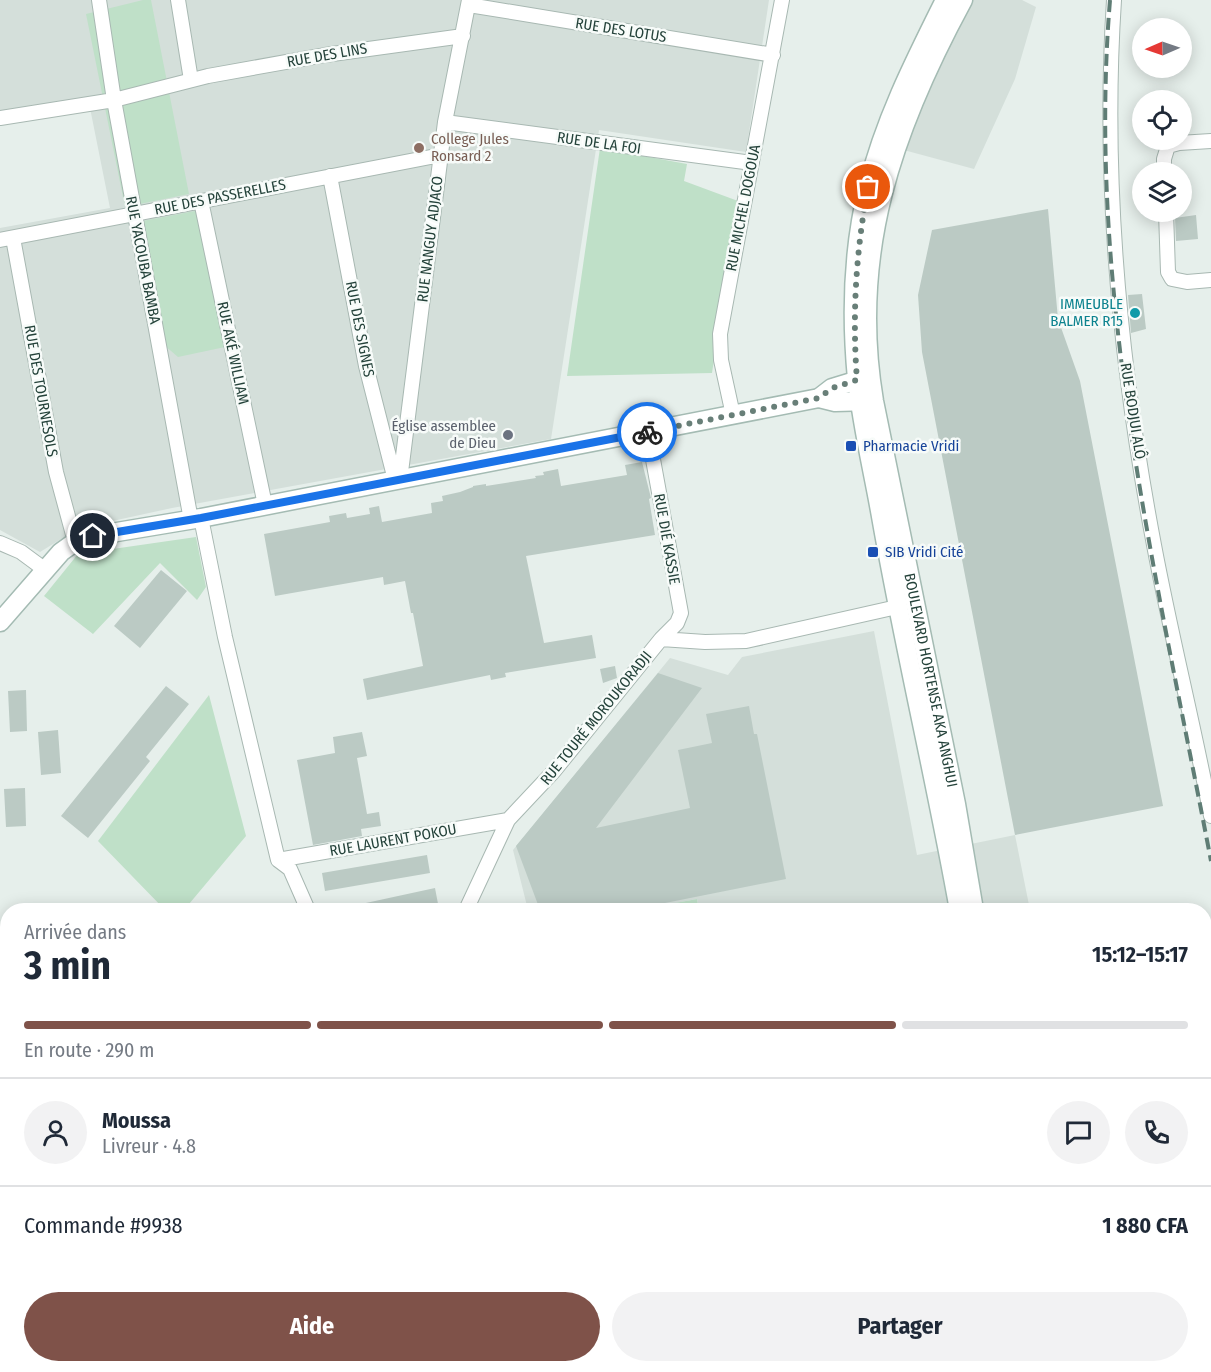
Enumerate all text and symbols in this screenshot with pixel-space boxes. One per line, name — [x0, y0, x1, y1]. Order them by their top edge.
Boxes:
street label: RUE DES LOTUS — [574, 14, 668, 46]
north arrow — [1132, 18, 1192, 78]
map controls — [1132, 18, 1192, 222]
street label: RUE DES LINS — [285, 39, 369, 71]
button: locate — [1132, 90, 1192, 150]
street label: RUE DE LA FOI — [556, 128, 642, 158]
place label: College Jules Ronsard 2 — [431, 130, 509, 165]
marker: College Jules Ronsard 2 — [412, 141, 426, 155]
street label: RUE MICHEL DOGOUA — [722, 143, 764, 273]
pin — [842, 161, 893, 212]
button: layers — [1132, 162, 1192, 222]
icon: bag — [851, 170, 884, 203]
street label: RUE DES PASSERELLES — [153, 175, 287, 219]
street label: RUE NANGUY ADJACO — [413, 175, 447, 303]
street label: RUE YACOUBA BAMBA — [122, 195, 164, 325]
street label: RUE DES SIGNES — [342, 279, 378, 379]
place label: IMMEUBLE BALMER R15 — [1050, 295, 1123, 330]
street label: RUE AKÉ WILLIAM — [213, 300, 253, 406]
marker: IMMEUBLE BALMER R15 — [1128, 306, 1142, 320]
street label: RUE DES TOURNESOLS — [21, 324, 61, 458]
street label: RUE BODJUI ALÔ — [1116, 362, 1150, 460]
courier — [617, 402, 677, 462]
icon: bike — [631, 416, 664, 449]
place label: Église assemblee de Dieu — [392, 417, 496, 452]
marker: Église assemblee de Dieu — [501, 428, 515, 442]
place label: Pharmacie Vridi — [863, 437, 959, 455]
marker: Pharmacie Vridi — [844, 439, 858, 453]
street label: RUE DIÉ KASSIE — [650, 492, 684, 586]
pin — [67, 510, 118, 561]
icon: home — [76, 519, 109, 552]
place label: SIB Vridi Cité — [885, 543, 963, 561]
marker: SIB Vridi Cité — [866, 545, 880, 559]
street label: BOULEVARD HORTENSE AKA ANGHUI — [900, 571, 961, 789]
street label: RUE TOURÉ MOROUKORADJI — [536, 647, 656, 789]
street label: RUE LAURENT POKOU — [328, 820, 458, 860]
text: Arrivée dans — [24, 920, 126, 944]
text: 15:12–15:17 — [1092, 941, 1188, 968]
text: 3 min — [24, 943, 111, 989]
text: En route · 290 m — [24, 1038, 154, 1062]
button: person — [24, 1101, 87, 1164]
button: chat — [1047, 1101, 1110, 1164]
button: phone — [1125, 1101, 1188, 1164]
text: Moussa — [102, 1107, 171, 1134]
text: Livreur · 4.8 — [102, 1134, 196, 1158]
text: Commande #9938 — [24, 1212, 183, 1239]
text: 1 880 CFA — [1102, 1212, 1188, 1239]
button: Aide — [24, 1292, 600, 1361]
button: Partager — [612, 1292, 1188, 1361]

